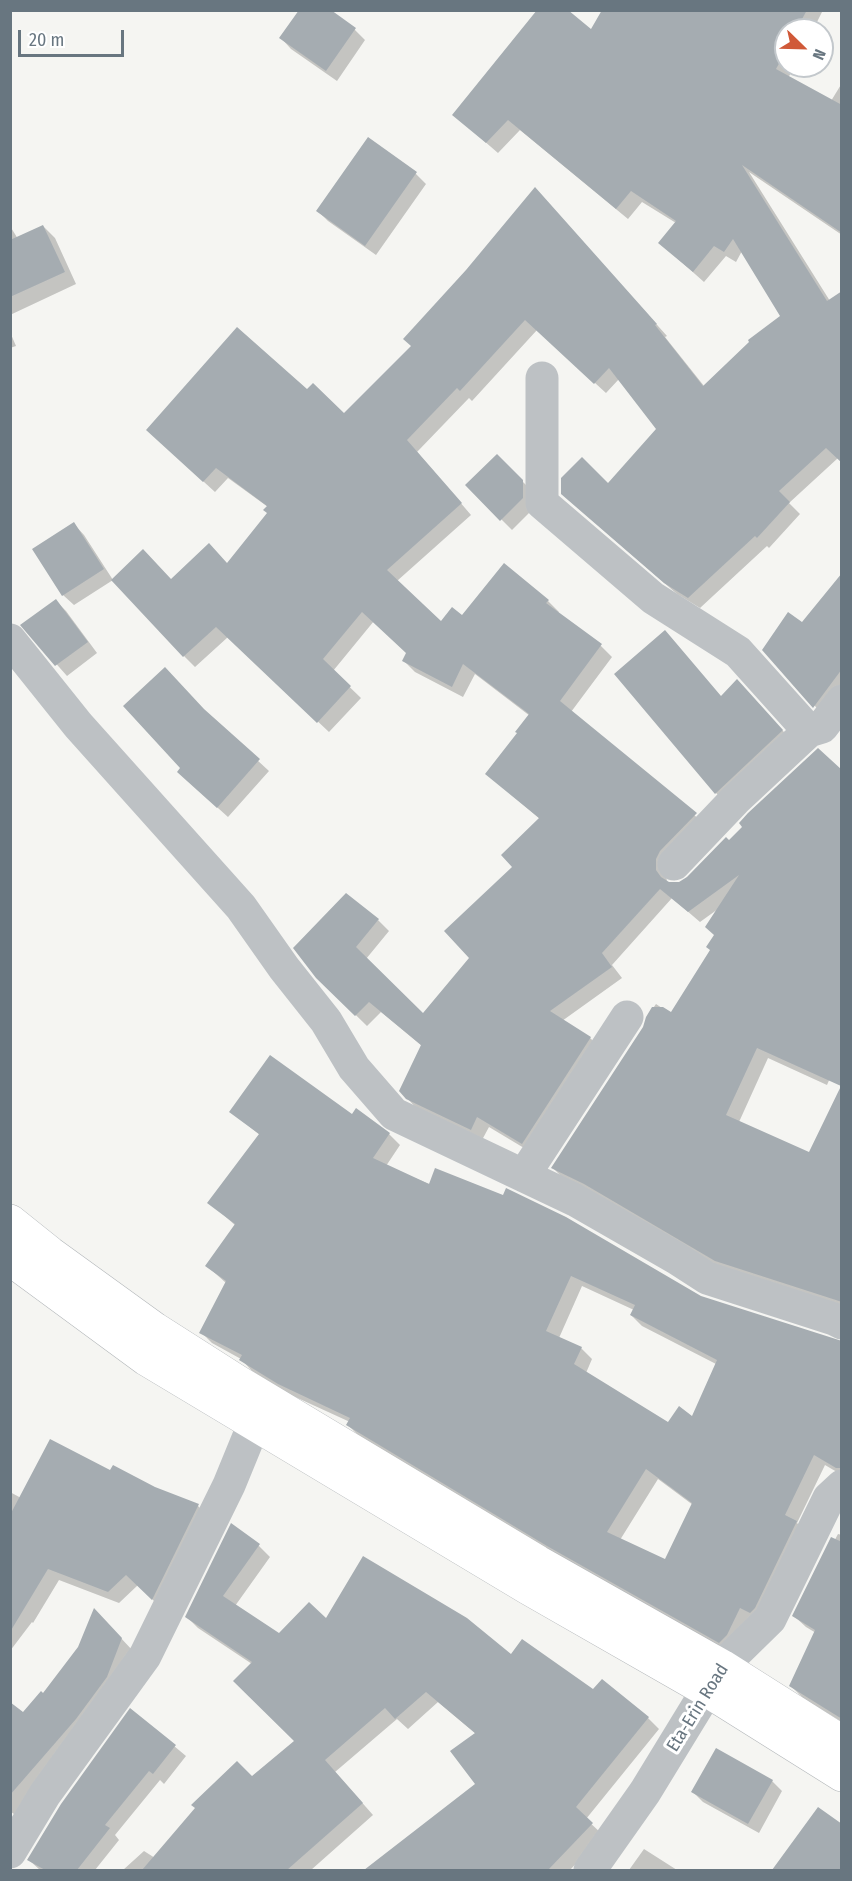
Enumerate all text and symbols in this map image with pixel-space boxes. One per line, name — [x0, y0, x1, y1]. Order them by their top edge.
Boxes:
scale bar — [21, 18, 128, 56]
north arrow — [774, 18, 834, 78]
text: 20 m — [29, 29, 64, 51]
text: N — [809, 46, 830, 63]
street label: Eta-Erin Road — [663, 1660, 733, 1756]

